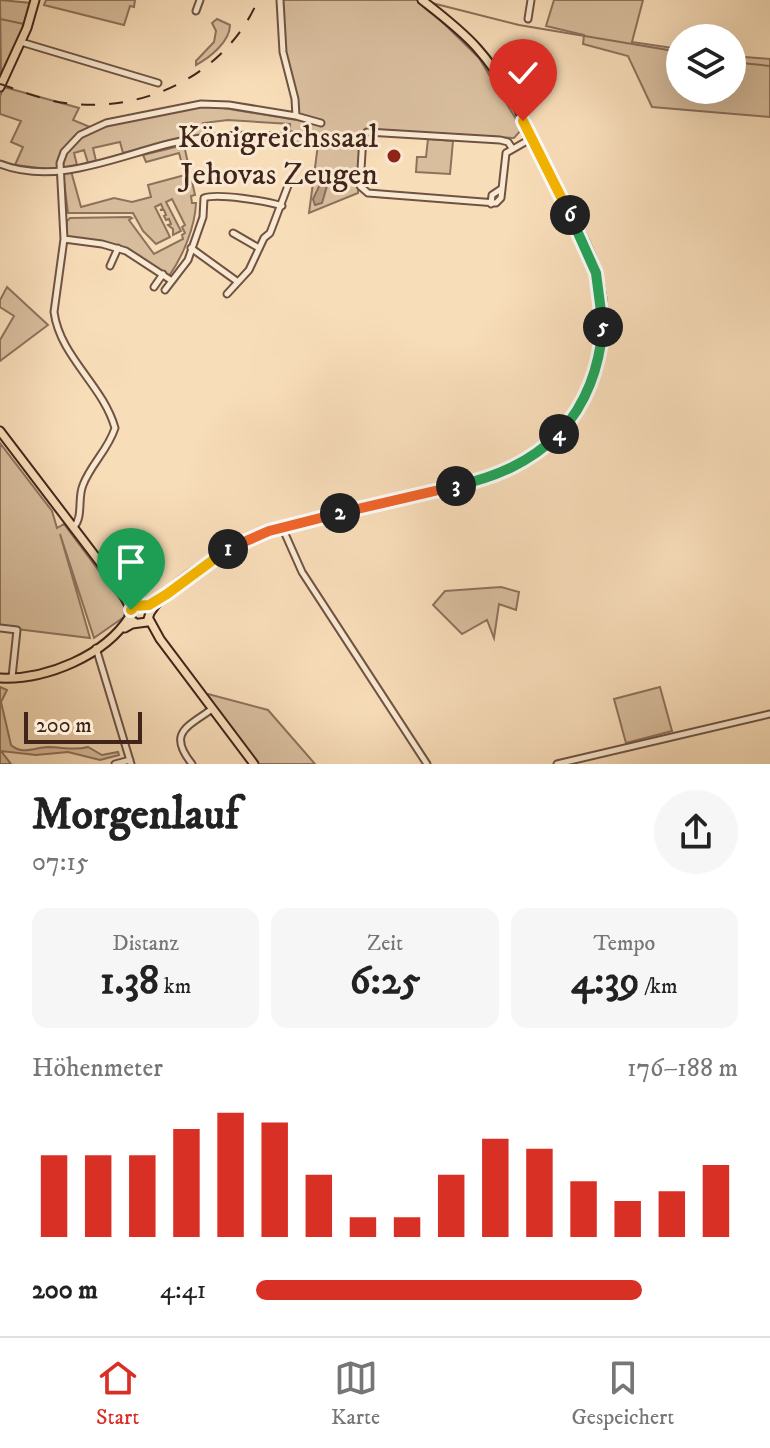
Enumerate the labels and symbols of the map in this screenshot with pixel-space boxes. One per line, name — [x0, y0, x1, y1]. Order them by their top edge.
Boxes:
pin — [489, 39, 557, 121]
place label: Königreichssaal Jehovas Zeugen — [177, 118, 378, 195]
marker: Königreichssaal Jehovas Zeugen — [385, 147, 403, 165]
pin: 6 — [550, 195, 590, 235]
pin: 5 — [583, 307, 623, 347]
pin: 4 — [539, 414, 579, 454]
pin: 3 — [436, 466, 476, 506]
pin: 2 — [320, 493, 360, 533]
pin — [97, 528, 165, 610]
pin: 1 — [208, 529, 248, 569]
scale bar — [24, 708, 142, 744]

